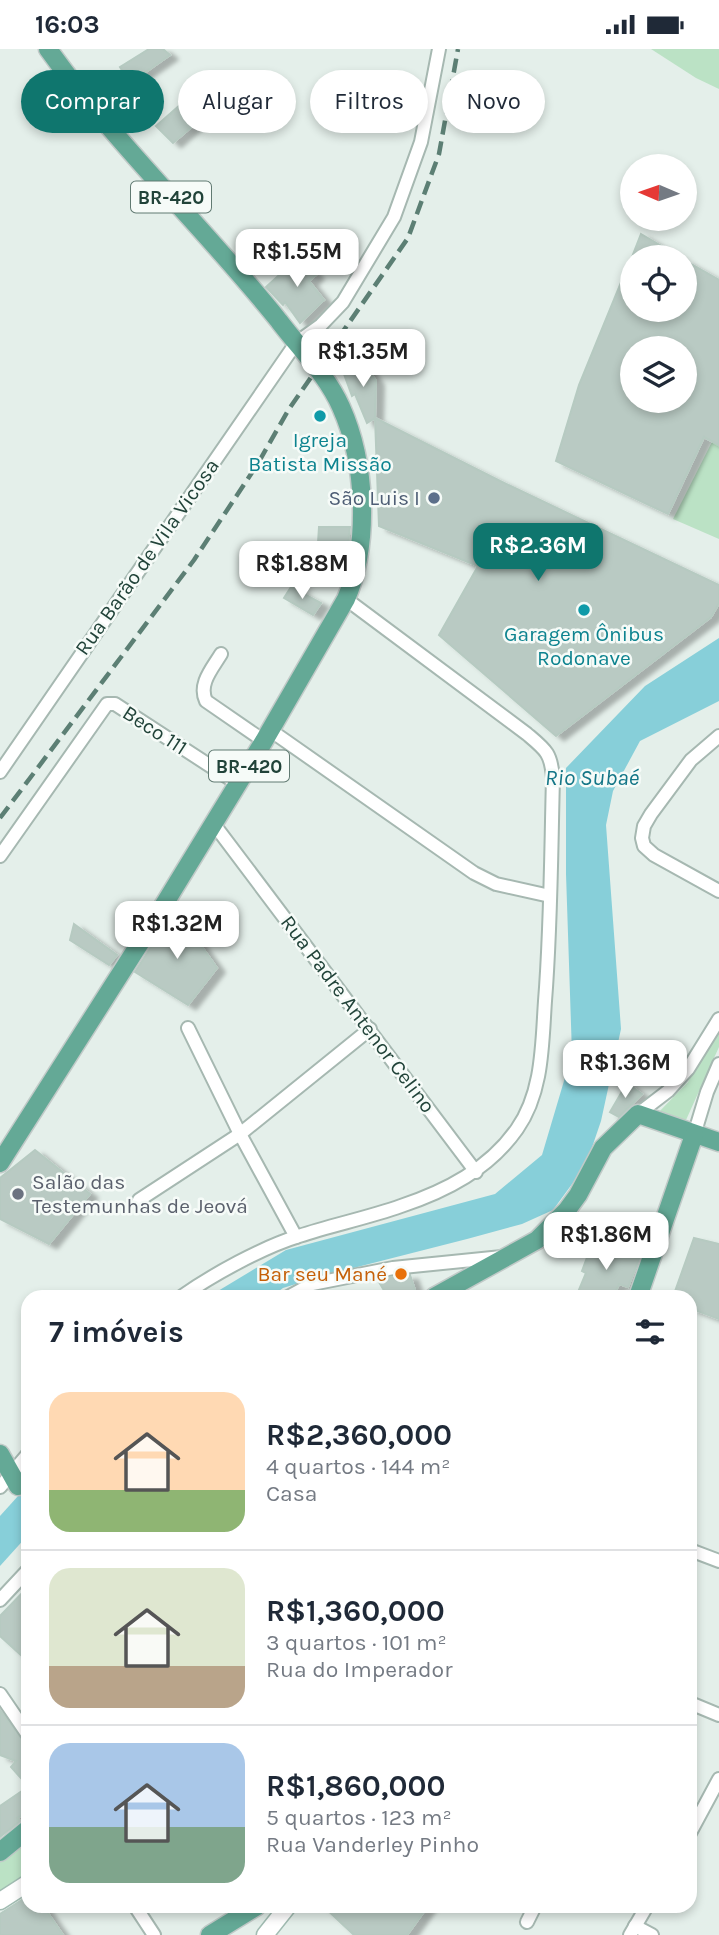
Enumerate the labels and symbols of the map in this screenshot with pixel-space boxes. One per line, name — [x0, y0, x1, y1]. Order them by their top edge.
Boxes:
north arrow — [620, 154, 696, 231]
road number: BR-420 — [131, 181, 211, 213]
pin: R$1.55M — [232, 229, 362, 289]
pin: R$1.35M — [298, 329, 428, 389]
marker: Igreja Batista Missão — [312, 408, 328, 424]
place label: Igreja Batista Missão — [248, 428, 392, 476]
street label: Rua Barão de Vila Vicosa — [70, 454, 224, 660]
place label: São Luis I — [329, 486, 420, 510]
marker: São Luis I — [426, 490, 442, 506]
pin: R$2.36M — [473, 524, 603, 583]
pin: R$1.88M — [237, 541, 367, 601]
marker: Garagem Ônibus Rodonave — [576, 602, 592, 618]
place label: Garagem Ônibus Rodonave — [504, 622, 664, 670]
street label: Beco 111 — [118, 700, 192, 760]
road number: BR-420 — [209, 751, 289, 781]
water label: Rio Subaé — [545, 764, 640, 791]
pin: R$1.32M — [112, 901, 242, 961]
street label: Rua Padre Antenor Celino — [276, 910, 440, 1118]
pin: R$1.36M — [560, 1041, 690, 1100]
place label: Salão das Testemunhas de Jeová — [32, 1170, 248, 1218]
marker: Salão das Testemunhas de Jeová — [10, 1186, 26, 1202]
pin: R$1.86M — [541, 1213, 671, 1272]
place label: Bar seu Mané — [257, 1262, 387, 1286]
marker: Bar seu Mané — [393, 1266, 409, 1282]

